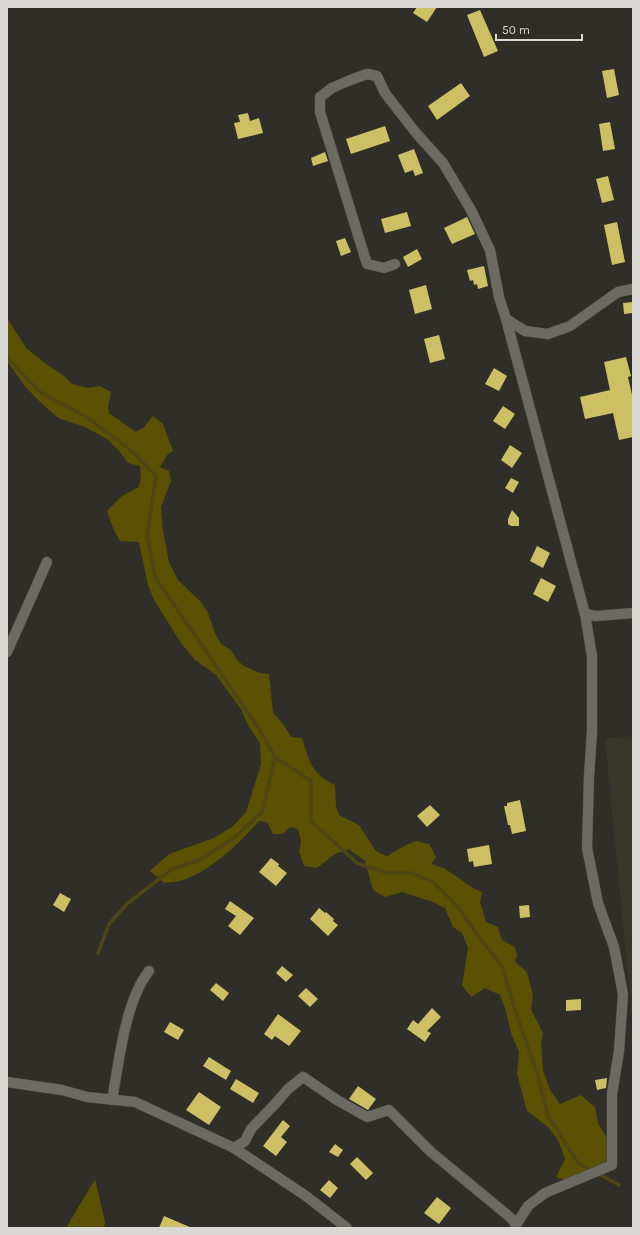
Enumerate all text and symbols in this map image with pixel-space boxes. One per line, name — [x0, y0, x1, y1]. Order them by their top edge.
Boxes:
scale bar — [496, 16, 582, 42]
text: 50 m — [502, 23, 530, 37]

